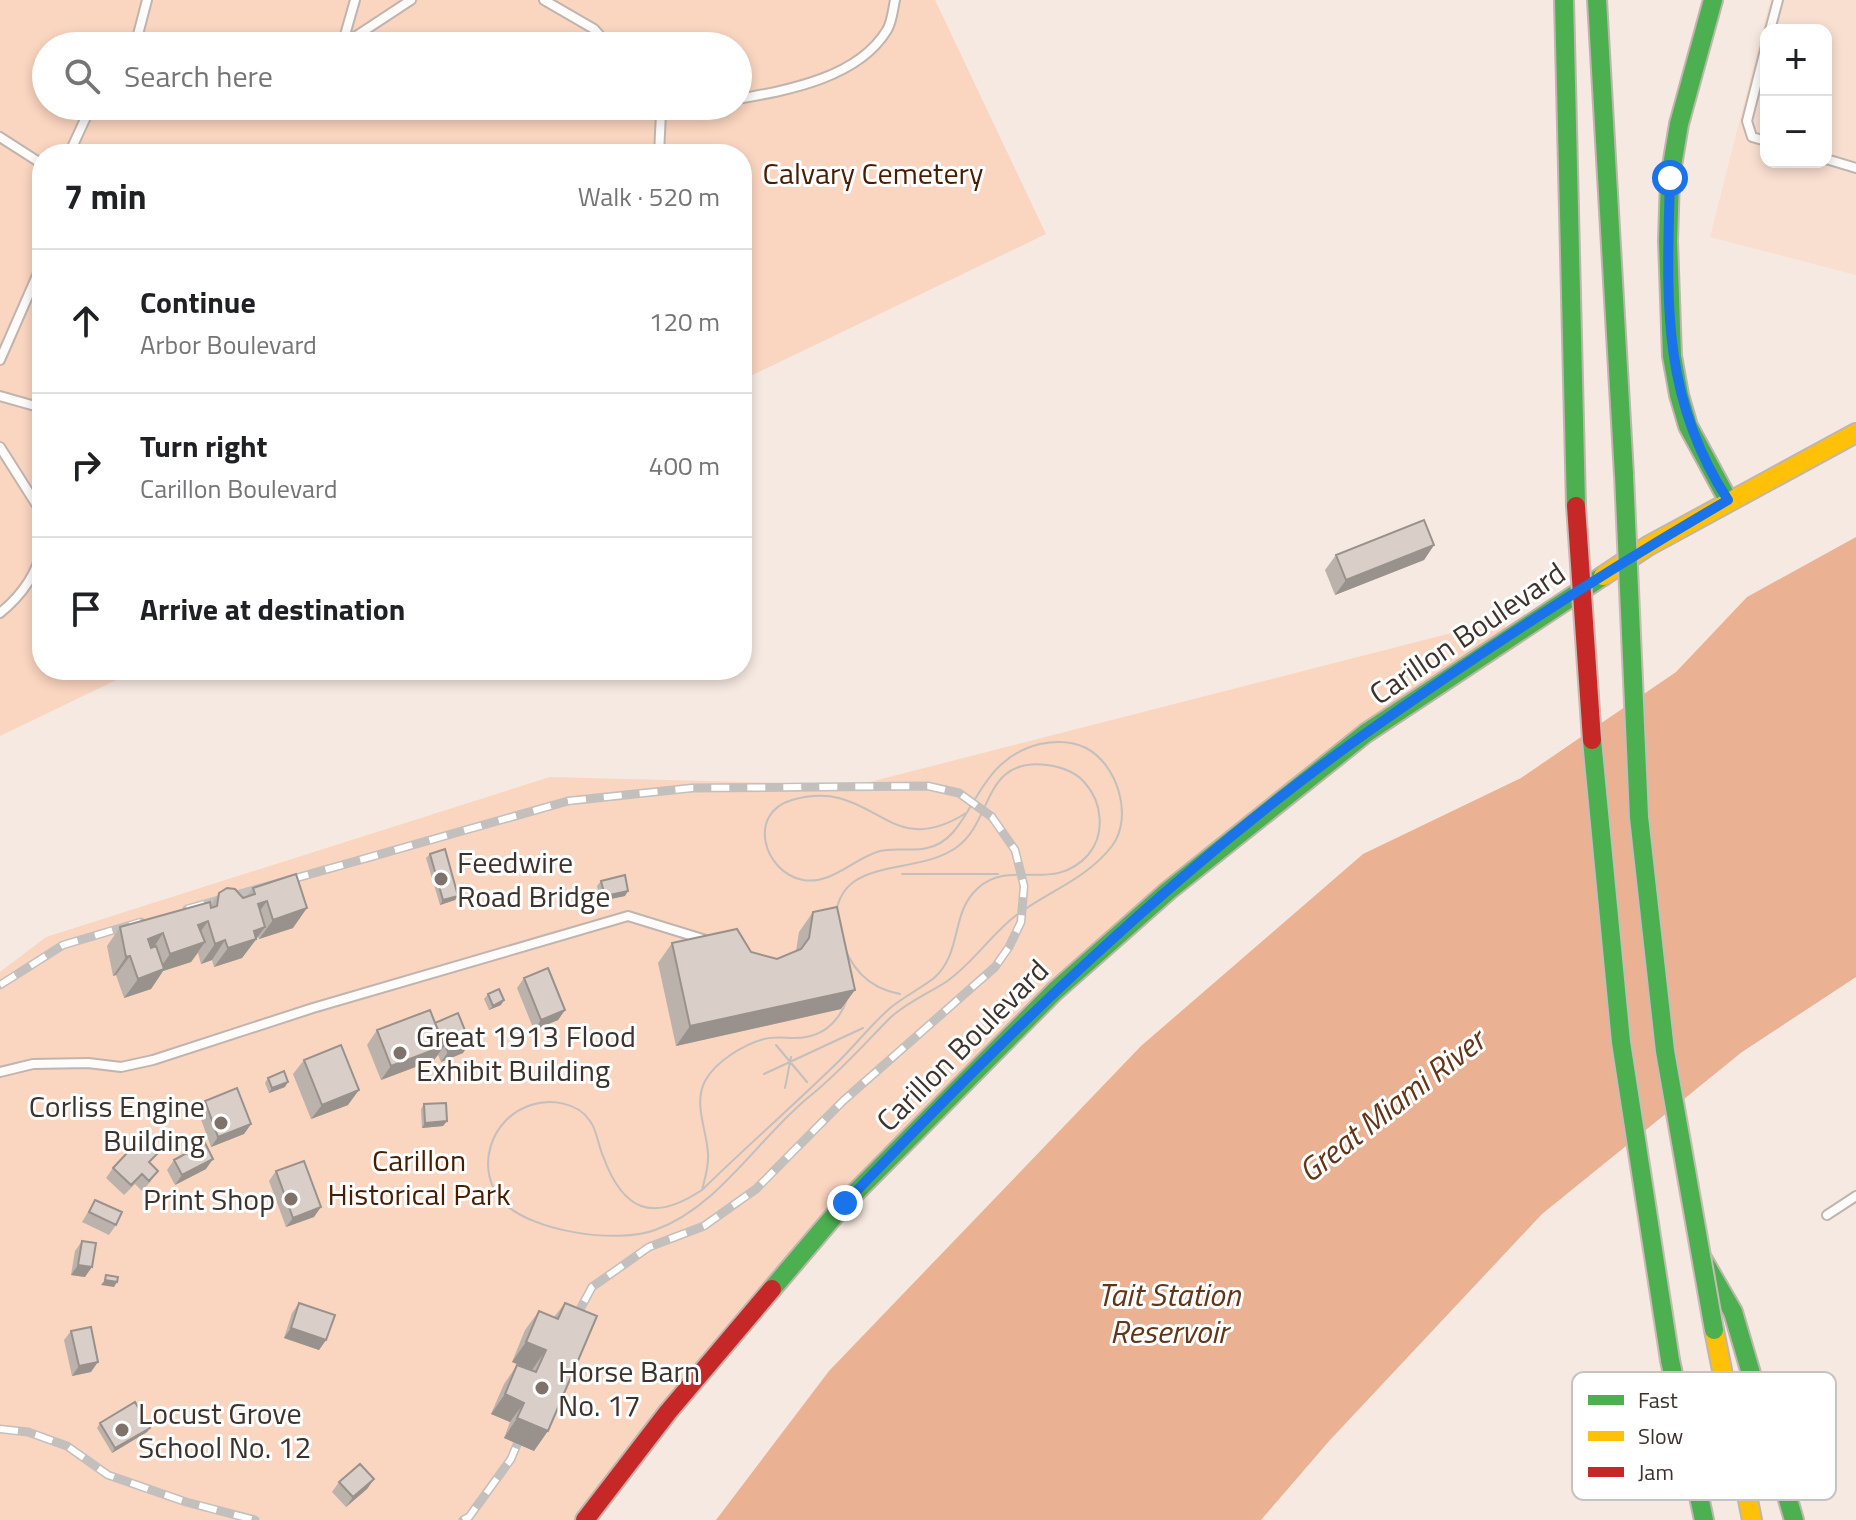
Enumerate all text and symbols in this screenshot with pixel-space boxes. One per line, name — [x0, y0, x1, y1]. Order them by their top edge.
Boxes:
map controls — [1760, 24, 1832, 168]
button: + — [1760, 24, 1832, 96]
search box — [32, 32, 752, 120]
text: Search here — [124, 53, 273, 99]
icon: search — [60, 54, 104, 98]
button: − — [1760, 96, 1832, 168]
park label: Calvary Cemetery — [763, 150, 983, 196]
route start — [1652, 160, 1688, 196]
text: 7 min — [64, 170, 147, 222]
text: Walk · 520 m — [578, 177, 720, 216]
text: Continue — [140, 279, 256, 325]
icon: ahead — [64, 299, 108, 343]
text: 120 m — [649, 302, 720, 341]
text: Arbor Boulevard — [140, 325, 317, 364]
text: Turn right — [140, 423, 268, 469]
icon: right — [64, 443, 108, 487]
text: 400 m — [649, 446, 720, 485]
text: Carillon Boulevard — [140, 469, 338, 508]
street label: Carillon Boulevard — [1360, 550, 1574, 716]
text: Arrive at destination — [140, 586, 405, 632]
icon: arrive — [64, 587, 108, 631]
place label: Feedwire Road Bridge — [457, 839, 610, 919]
marker: Feedwire Road Bridge — [432, 870, 450, 888]
street label: Carillon Boulevard — [865, 948, 1059, 1142]
place label: Great 1913 Flood Exhibit Building — [416, 1013, 636, 1093]
water label: Great Miami River — [1287, 1014, 1498, 1193]
marker: Great 1913 Flood Exhibit Building — [391, 1044, 409, 1062]
place label: Corliss Engine Building — [29, 1083, 205, 1163]
marker: Corliss Engine Building — [212, 1114, 230, 1132]
park label: Carillon Historical Park — [327, 1137, 511, 1217]
place label: Print Shop — [143, 1176, 275, 1222]
route end — [827, 1185, 863, 1221]
marker: Print Shop — [282, 1190, 300, 1208]
water label: Tait Station Reservoir — [1098, 1270, 1241, 1355]
place label: Horse Barn No. 17 — [558, 1348, 700, 1428]
legend — [1572, 1372, 1836, 1500]
marker: Horse Barn No. 17 — [533, 1379, 551, 1397]
text: Fast — [1638, 1383, 1678, 1417]
place label: Locust Grove School No. 12 — [138, 1390, 311, 1470]
text: Slow — [1638, 1419, 1684, 1453]
marker: Locust Grove School No. 12 — [113, 1421, 131, 1439]
text: Jam — [1638, 1455, 1674, 1489]

